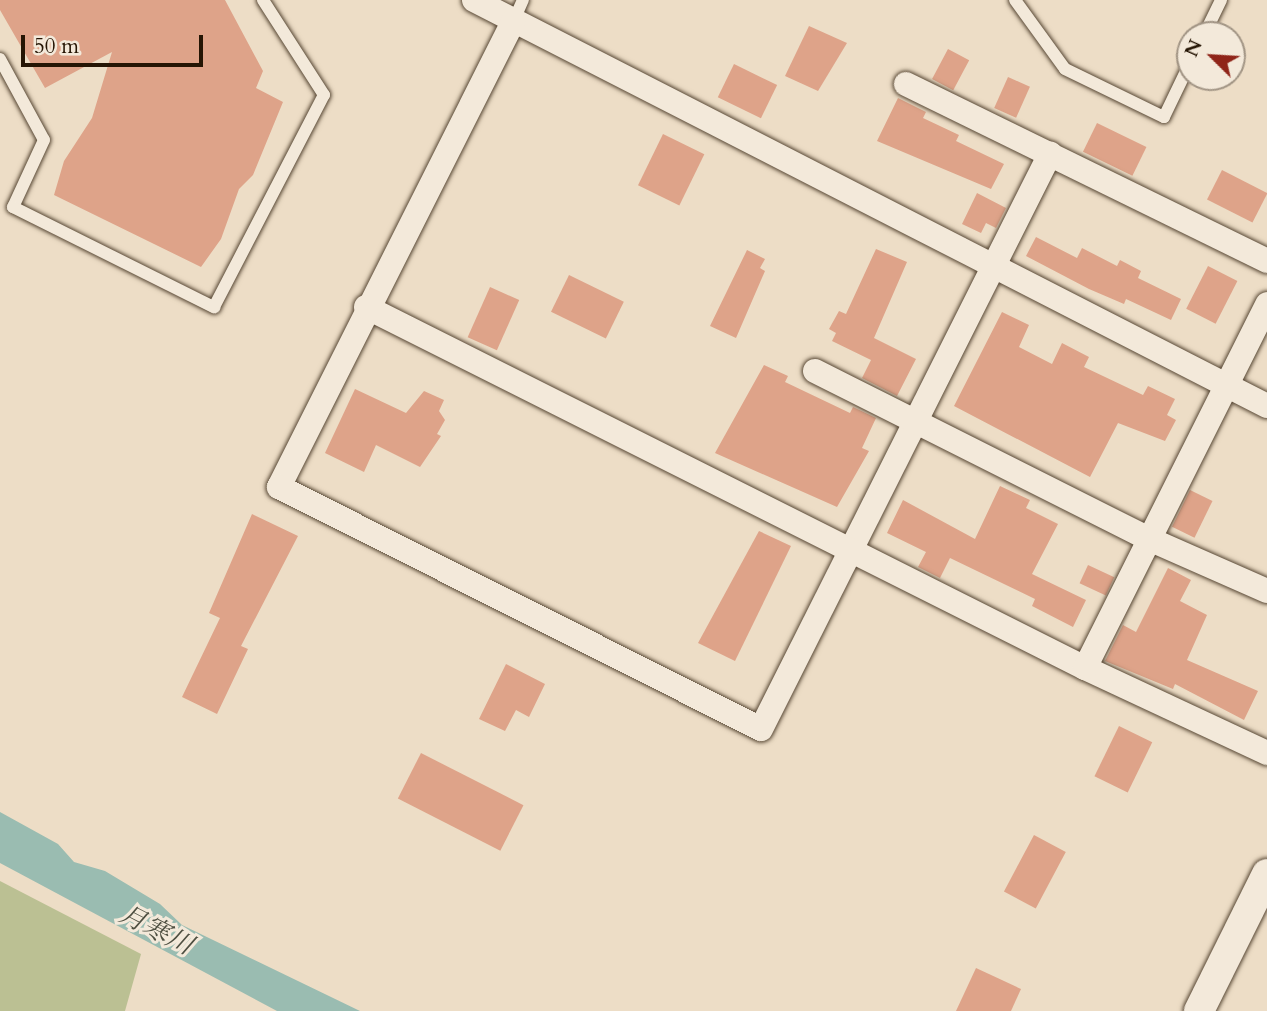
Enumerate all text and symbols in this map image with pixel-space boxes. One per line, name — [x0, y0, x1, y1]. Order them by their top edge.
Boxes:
scale bar — [24, 21, 206, 65]
north arrow — [1176, 21, 1246, 91]
text: 50 m — [34, 32, 79, 61]
text: N — [1178, 35, 1209, 61]
water label: 月寒川 — [114, 898, 198, 962]

